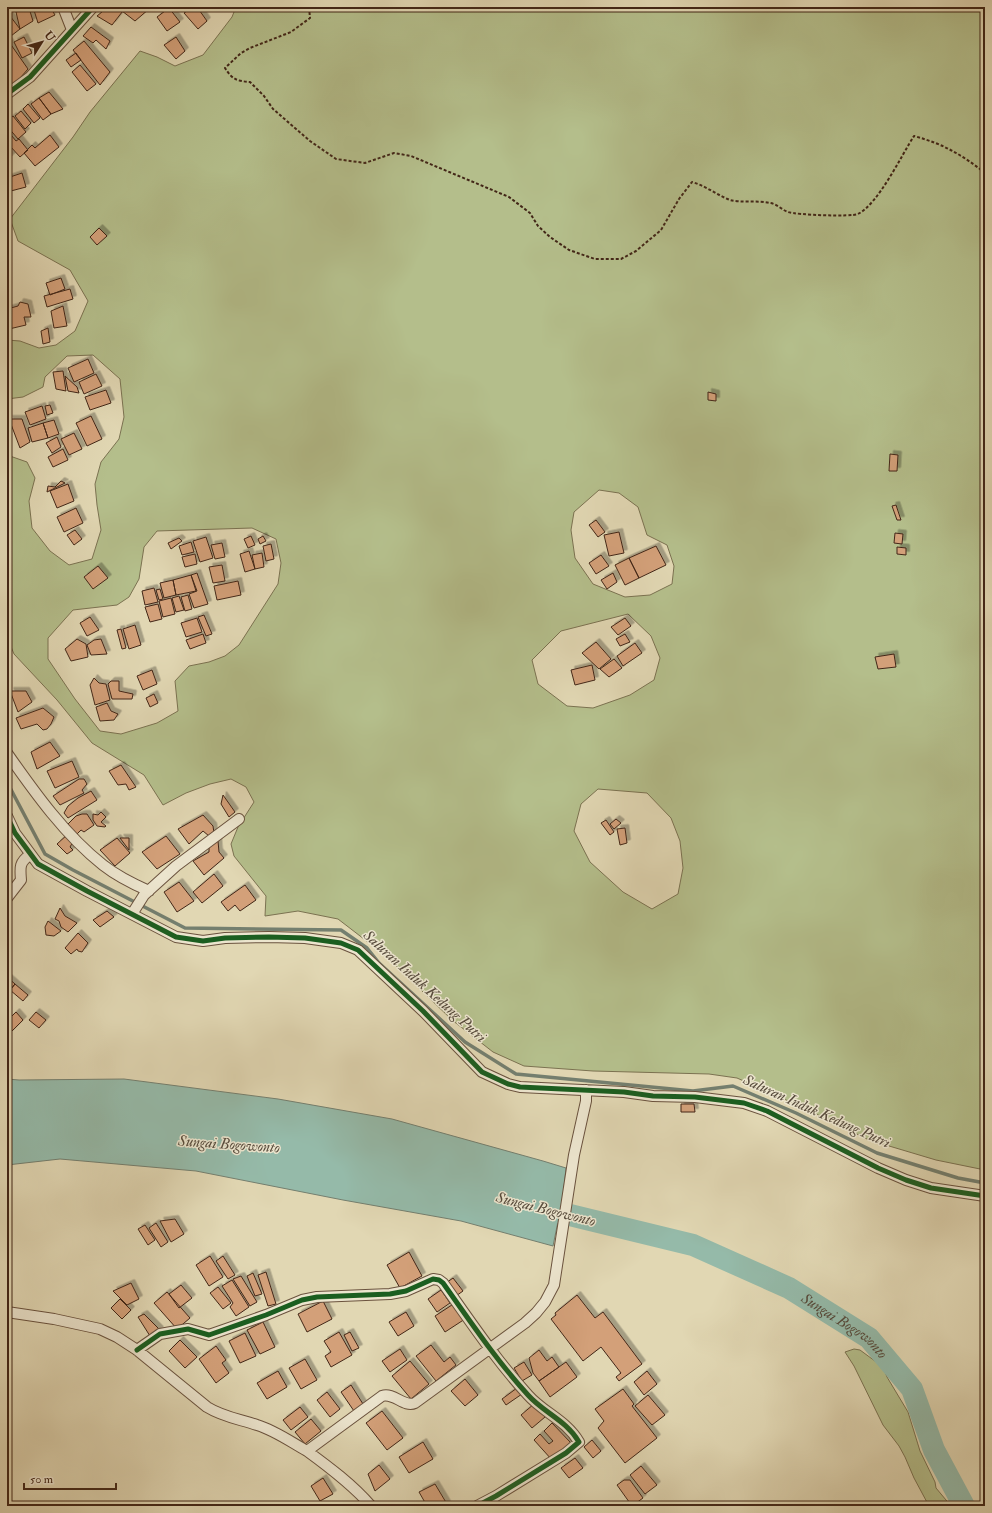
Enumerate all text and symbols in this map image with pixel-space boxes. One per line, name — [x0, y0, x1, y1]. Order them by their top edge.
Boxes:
north arrow — [22, 22, 62, 62]
text: U — [42, 29, 58, 44]
water label: Saluran Induk Kedung Putri — [358, 925, 490, 1047]
water label: Saluran Induk Kedung Putri — [739, 1070, 893, 1152]
water label: Sungai Bogowonto — [176, 1131, 280, 1158]
water label: Sungai Bogowonto — [493, 1188, 598, 1231]
water label: Sungai Bogowonto — [797, 1288, 891, 1363]
scale bar — [24, 1465, 116, 1491]
text: 50 m — [30, 1472, 54, 1487]

